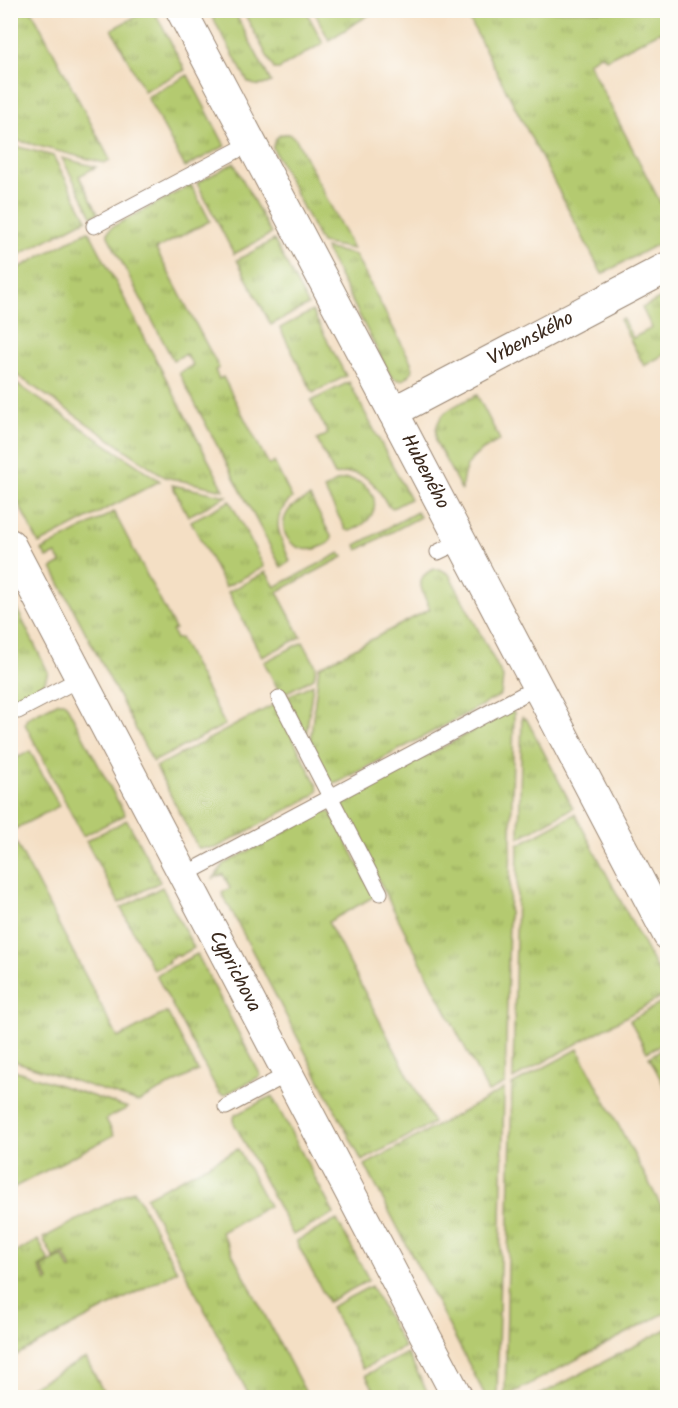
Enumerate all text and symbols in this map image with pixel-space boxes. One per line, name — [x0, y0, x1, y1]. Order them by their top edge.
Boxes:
street label: Vrbenského — [482, 303, 580, 375]
street label: Hubeného — [391, 428, 458, 515]
street label: Cyprichova — [200, 925, 269, 1019]

